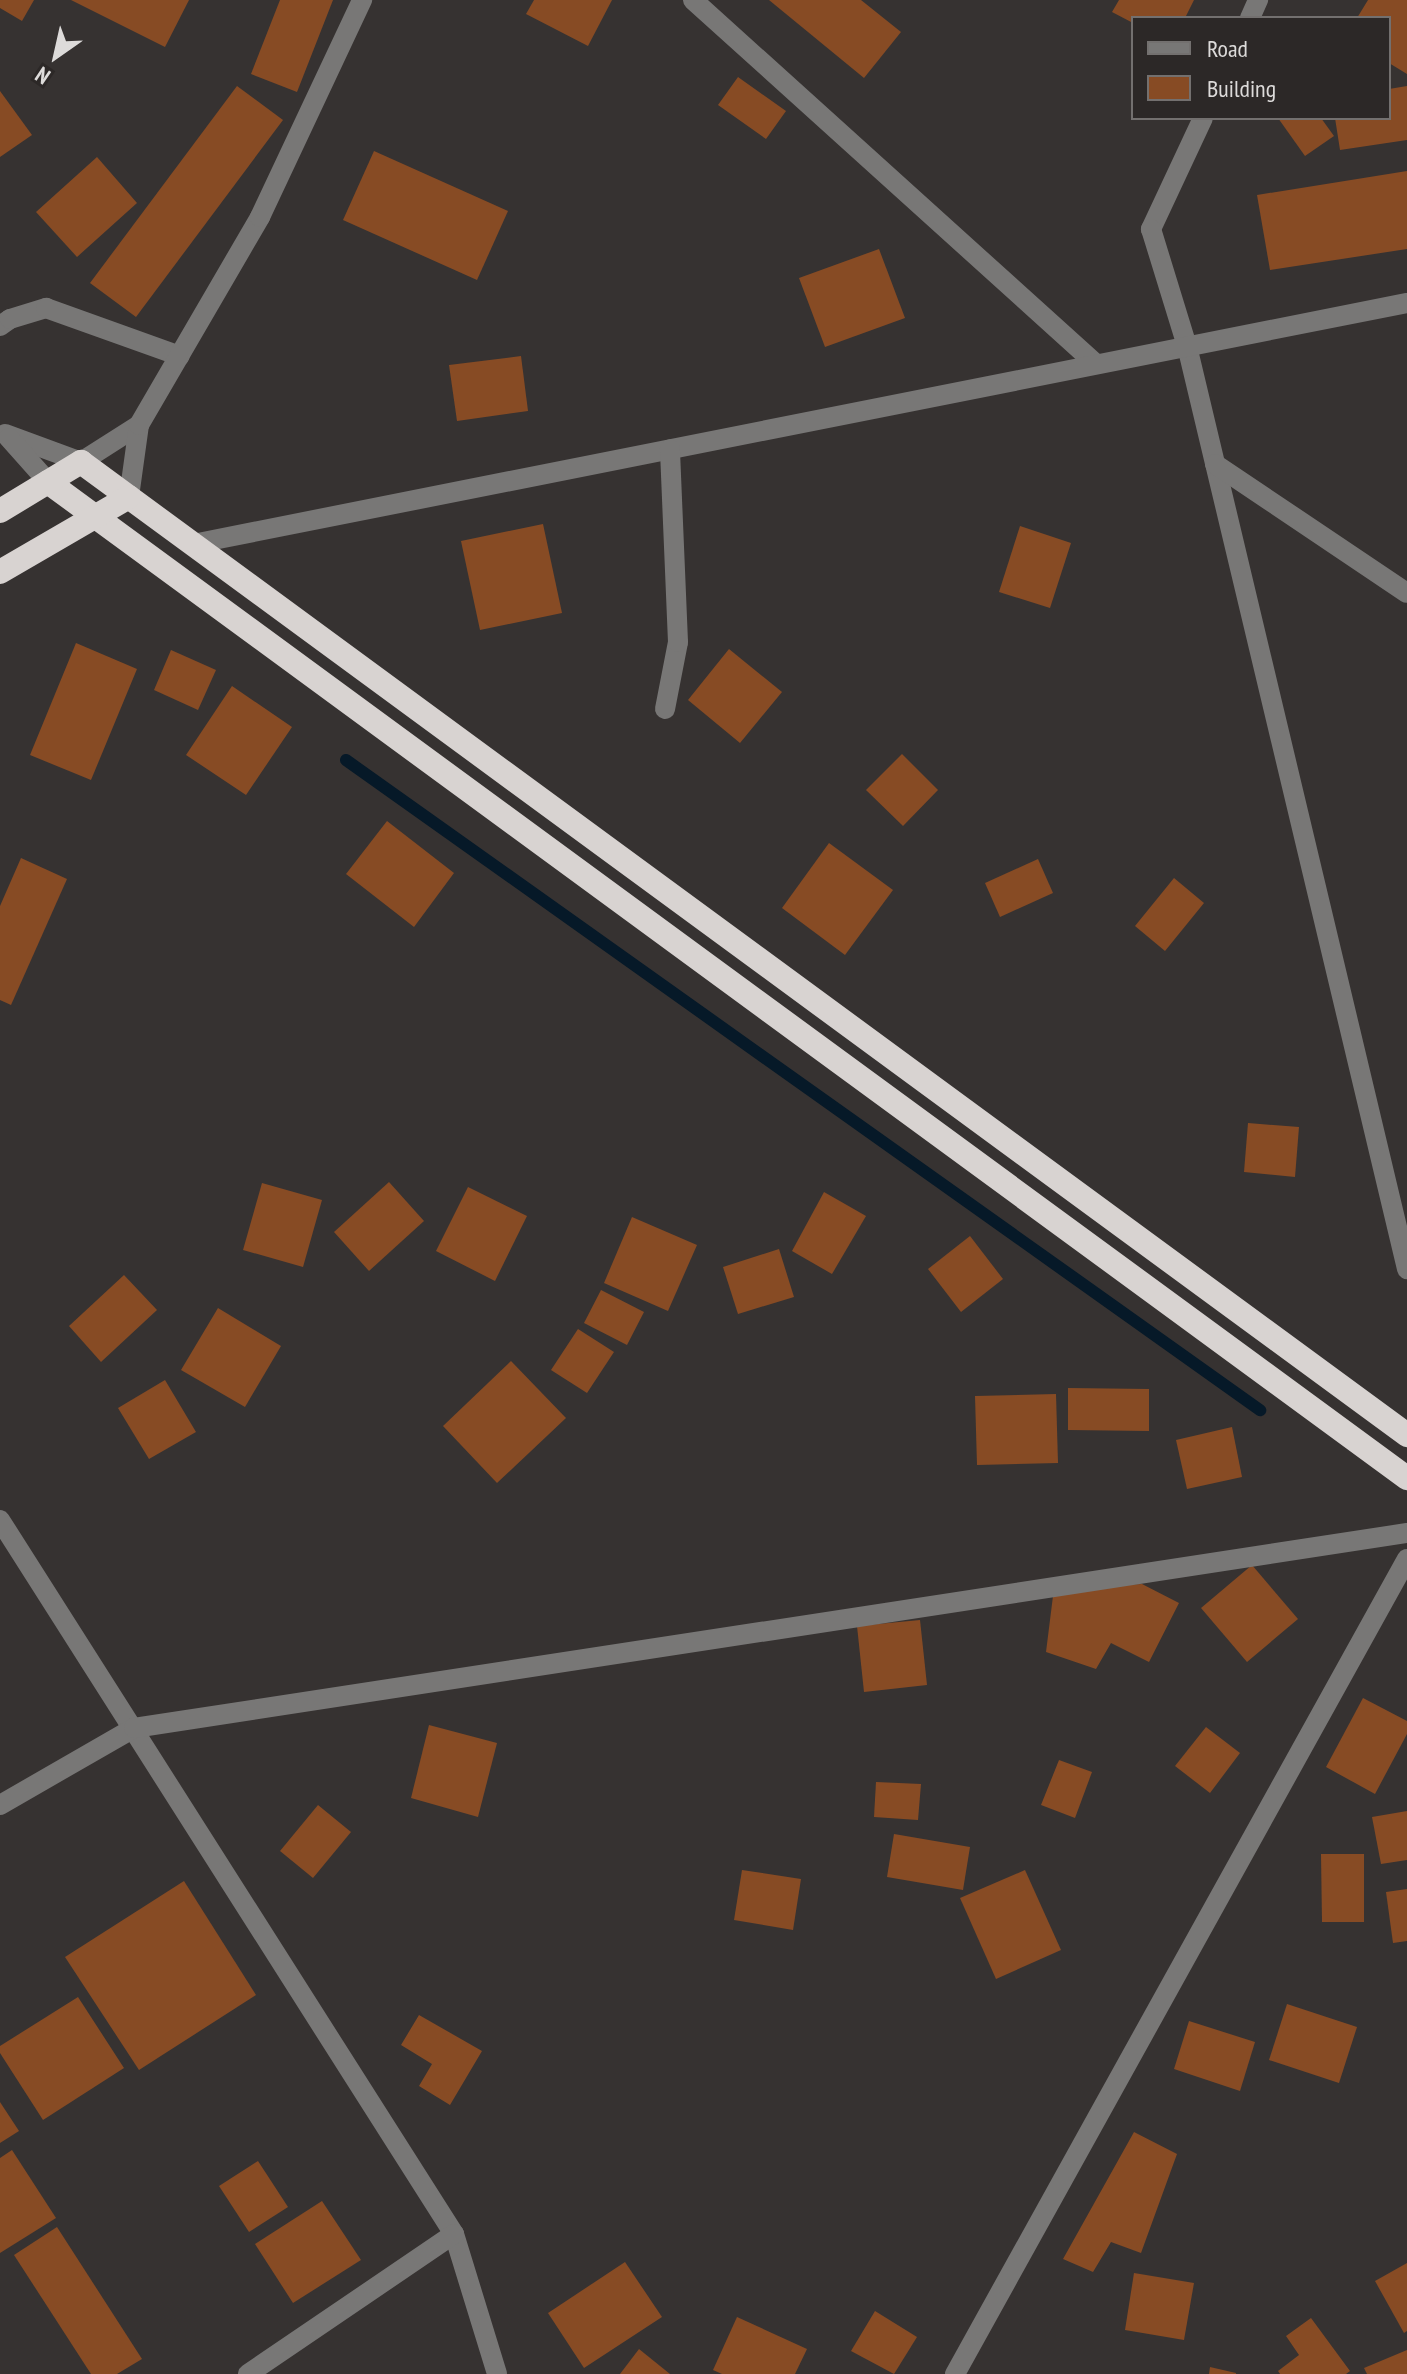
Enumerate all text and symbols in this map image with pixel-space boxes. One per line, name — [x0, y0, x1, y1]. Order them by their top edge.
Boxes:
north arrow — [16, 16, 96, 96]
legend — [1131, 16, 1391, 120]
text: Road — [1207, 33, 1248, 64]
text: N — [30, 61, 55, 91]
text: Building — [1207, 73, 1276, 104]

